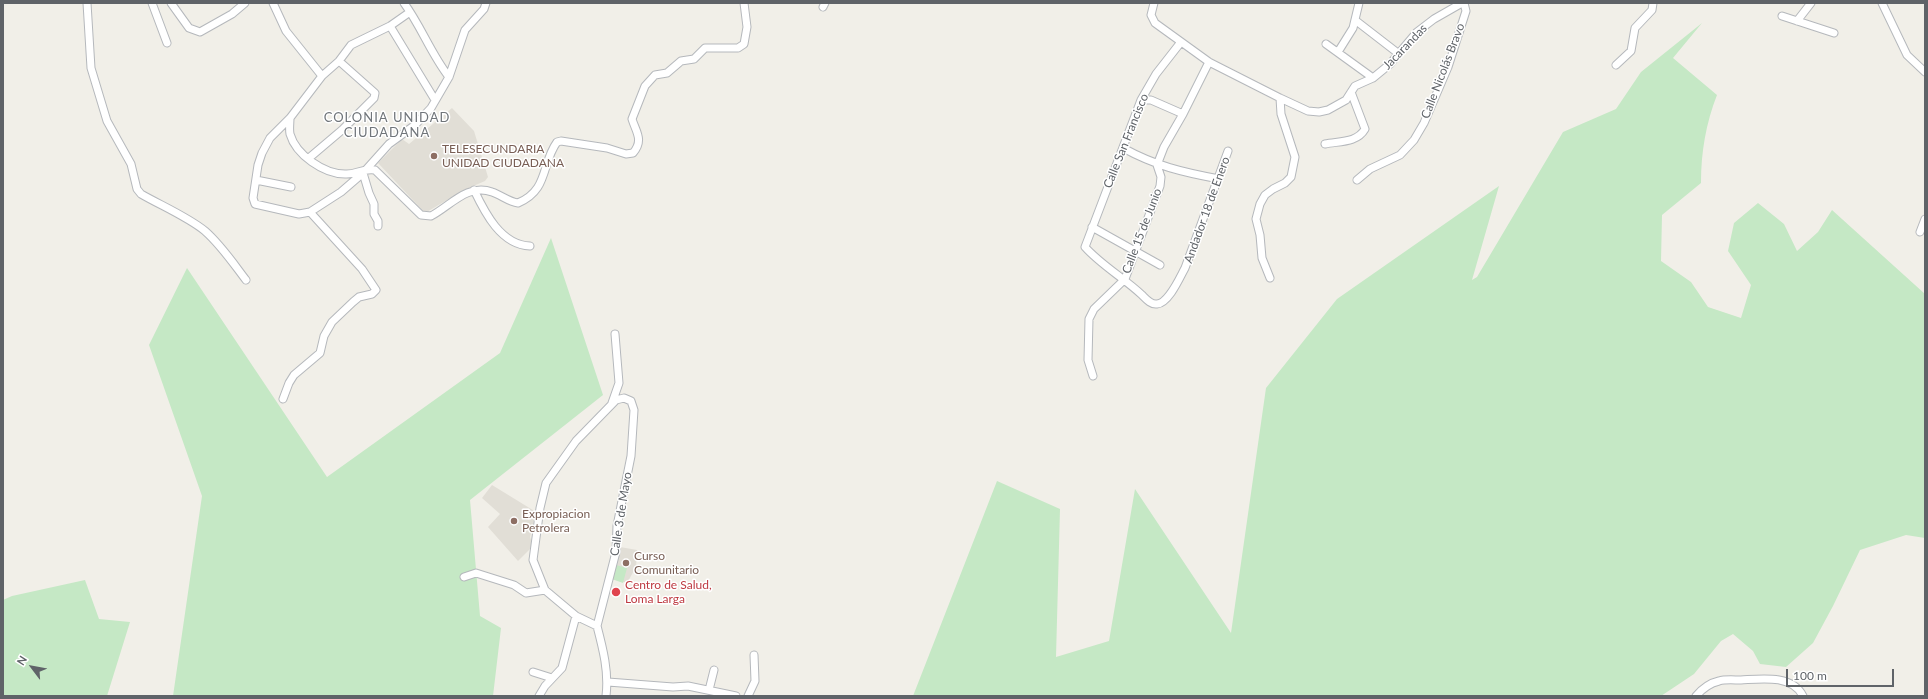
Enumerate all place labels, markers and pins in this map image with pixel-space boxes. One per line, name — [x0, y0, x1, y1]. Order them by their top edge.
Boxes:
place label: TELESECUNDARIA UNIDAD CIUDADANA — [442, 142, 564, 170]
marker: TELESECUNDARIA UNIDAD CIUDADANA — [429, 151, 439, 161]
place label: Expropiacion Petrolera — [522, 507, 590, 535]
marker: Expropiacion Petrolera — [509, 516, 519, 526]
place label: Curso Comunitario — [634, 549, 699, 577]
marker: Curso Comunitario — [621, 558, 631, 568]
place label: Centro de Salud, Loma Larga — [625, 578, 712, 606]
marker: Centro de Salud, Loma Larga — [610, 586, 622, 598]

